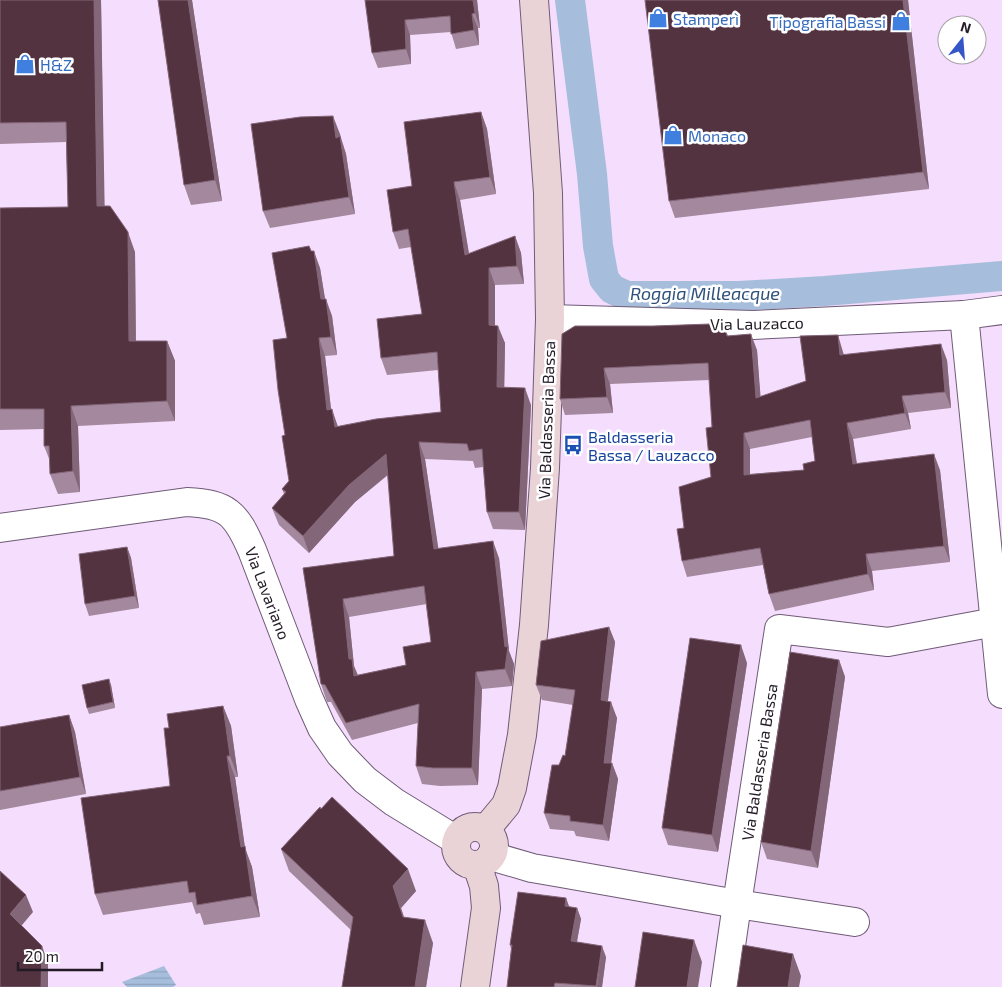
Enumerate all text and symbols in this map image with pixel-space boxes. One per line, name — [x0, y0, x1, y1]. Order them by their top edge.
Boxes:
shop icon: Stamperì — [647, 7, 669, 29]
place label: Stamperì — [673, 9, 739, 28]
shop icon: Tipografia Bassi — [890, 10, 912, 32]
place label: Tipografia Bassi — [769, 12, 886, 31]
north arrow — [937, 15, 987, 65]
text: N — [959, 17, 973, 37]
shop icon: H&Z — [14, 53, 36, 75]
place label: H&Z — [40, 55, 72, 74]
shop icon: Monaco — [662, 124, 684, 146]
place label: Monaco — [688, 126, 746, 145]
water label: Roggia Milleacque — [630, 282, 780, 304]
street label: Via Lauzacco — [710, 313, 804, 333]
street label: Via Baldasseria Bassa — [534, 340, 558, 500]
place label: Baldasseria Bassa / Lauzacco — [588, 427, 715, 464]
bus stop icon: Baldasseria Bassa / Lauzacco — [562, 434, 584, 456]
street label: Via Lavariano — [242, 544, 294, 642]
street label: Via Baldasseria Bassa — [737, 682, 781, 842]
scale bar — [18, 940, 101, 972]
text: 20 m — [25, 947, 59, 965]

